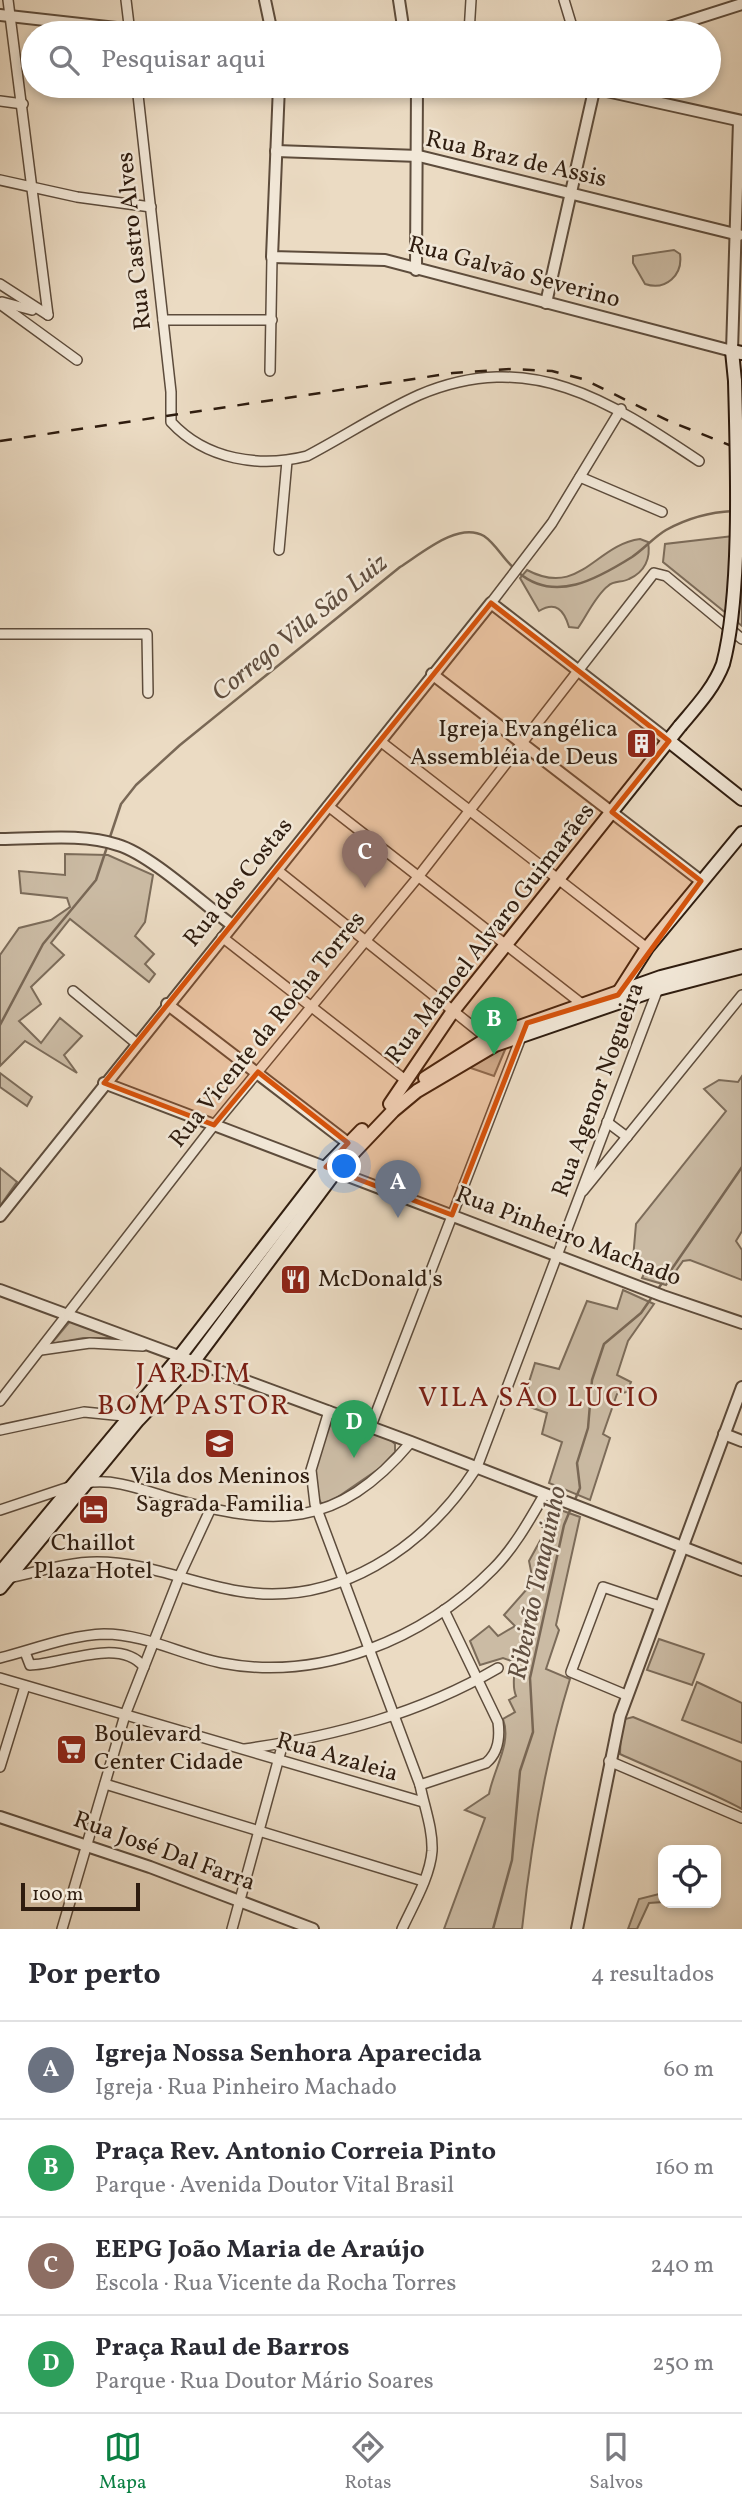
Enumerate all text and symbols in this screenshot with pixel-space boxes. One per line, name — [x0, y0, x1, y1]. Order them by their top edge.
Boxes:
search box — [21, 21, 721, 98]
icon: search — [45, 41, 83, 79]
text: Pesquisar aqui — [101, 42, 266, 78]
street label: Rua Braz de Assis — [422, 123, 610, 197]
street label: Rua Castro Alves — [109, 150, 161, 332]
street label: Rua Galvão Severino — [404, 228, 624, 318]
water label: Corrego Vila São Luiz — [204, 546, 396, 710]
place label: Igreja Evangélica Assembléia de Deus — [410, 713, 618, 775]
building icon: Igreja Evangélica Assembléia de Deus — [624, 727, 658, 761]
street label: Rua Manoel Alvaro Guimarães — [378, 796, 604, 1072]
street label: Rua dos Costas — [176, 811, 302, 955]
pin: C — [342, 830, 388, 888]
street label: Rua Vicente da Rocha Torres — [162, 904, 374, 1156]
street label: Rua Agenor Nogueira — [544, 978, 654, 1202]
pin: B — [471, 997, 517, 1055]
your location — [327, 1149, 361, 1183]
pin: A — [375, 1160, 421, 1218]
street label: Rua Pinheiro Machado — [450, 1178, 686, 1296]
restaurant icon: McDonald's — [278, 1263, 312, 1297]
place label: McDonald's — [318, 1263, 443, 1297]
district label: JARDIM BOM PASTOR — [97, 1355, 291, 1426]
district label: VILA SÃO LUCIO — [418, 1379, 660, 1418]
pin: D — [331, 1400, 377, 1458]
school or university icon: Vila dos Meninos Sagrada Familia — [203, 1426, 237, 1460]
place label: Vila dos Meninos Sagrada Familia — [130, 1460, 310, 1522]
water label: Ribeirão Tanquinho — [500, 1483, 576, 1683]
hotel icon: Chaillot Plaza Hotel — [76, 1493, 110, 1527]
place label: Chaillot Plaza Hotel — [33, 1527, 153, 1589]
place label: Boulevard Center Cidade — [94, 1718, 243, 1780]
street label: Rua Azaleia — [272, 1724, 402, 1792]
supermarket icon: Boulevard Center Cidade — [54, 1732, 88, 1766]
street label: Rua José Dal Farra — [68, 1803, 260, 1901]
map controls — [658, 1845, 721, 1908]
button: locate — [658, 1845, 721, 1908]
scale bar — [21, 1880, 140, 1912]
text: 100 m — [32, 1882, 83, 1908]
text: Por perto — [28, 1954, 161, 1996]
text: 4 resultados — [591, 1959, 714, 1991]
text: Igreja Nossa Senhora Aparecida — [95, 2036, 482, 2072]
text: A — [43, 2054, 59, 2086]
text: 60 m — [664, 2054, 714, 2086]
text: Igreja · Rua Pinheiro Machado — [95, 2072, 397, 2104]
text: Praça Rev. Antonio Correia Pinto — [95, 2134, 496, 2170]
text: B — [43, 2152, 59, 2184]
text: 160 m — [655, 2152, 714, 2184]
text: Parque · Avenida Doutor Vital Brasil — [95, 2170, 454, 2202]
text: EEPG João Maria de Araújo — [95, 2232, 425, 2268]
text: C — [44, 2250, 58, 2282]
text: 240 m — [650, 2250, 714, 2282]
text: Escola · Rua Vicente da Rocha Torres — [95, 2268, 456, 2300]
text: Praça Raul de Barros — [95, 2330, 349, 2366]
text: D — [43, 2348, 59, 2380]
text: 250 m — [652, 2348, 714, 2380]
text: Parque · Rua Doutor Mário Soares — [95, 2366, 434, 2398]
tab: Mapa — [99, 2428, 146, 2496]
tab: Rotas — [344, 2428, 391, 2496]
tab: Salvos — [589, 2428, 643, 2496]

